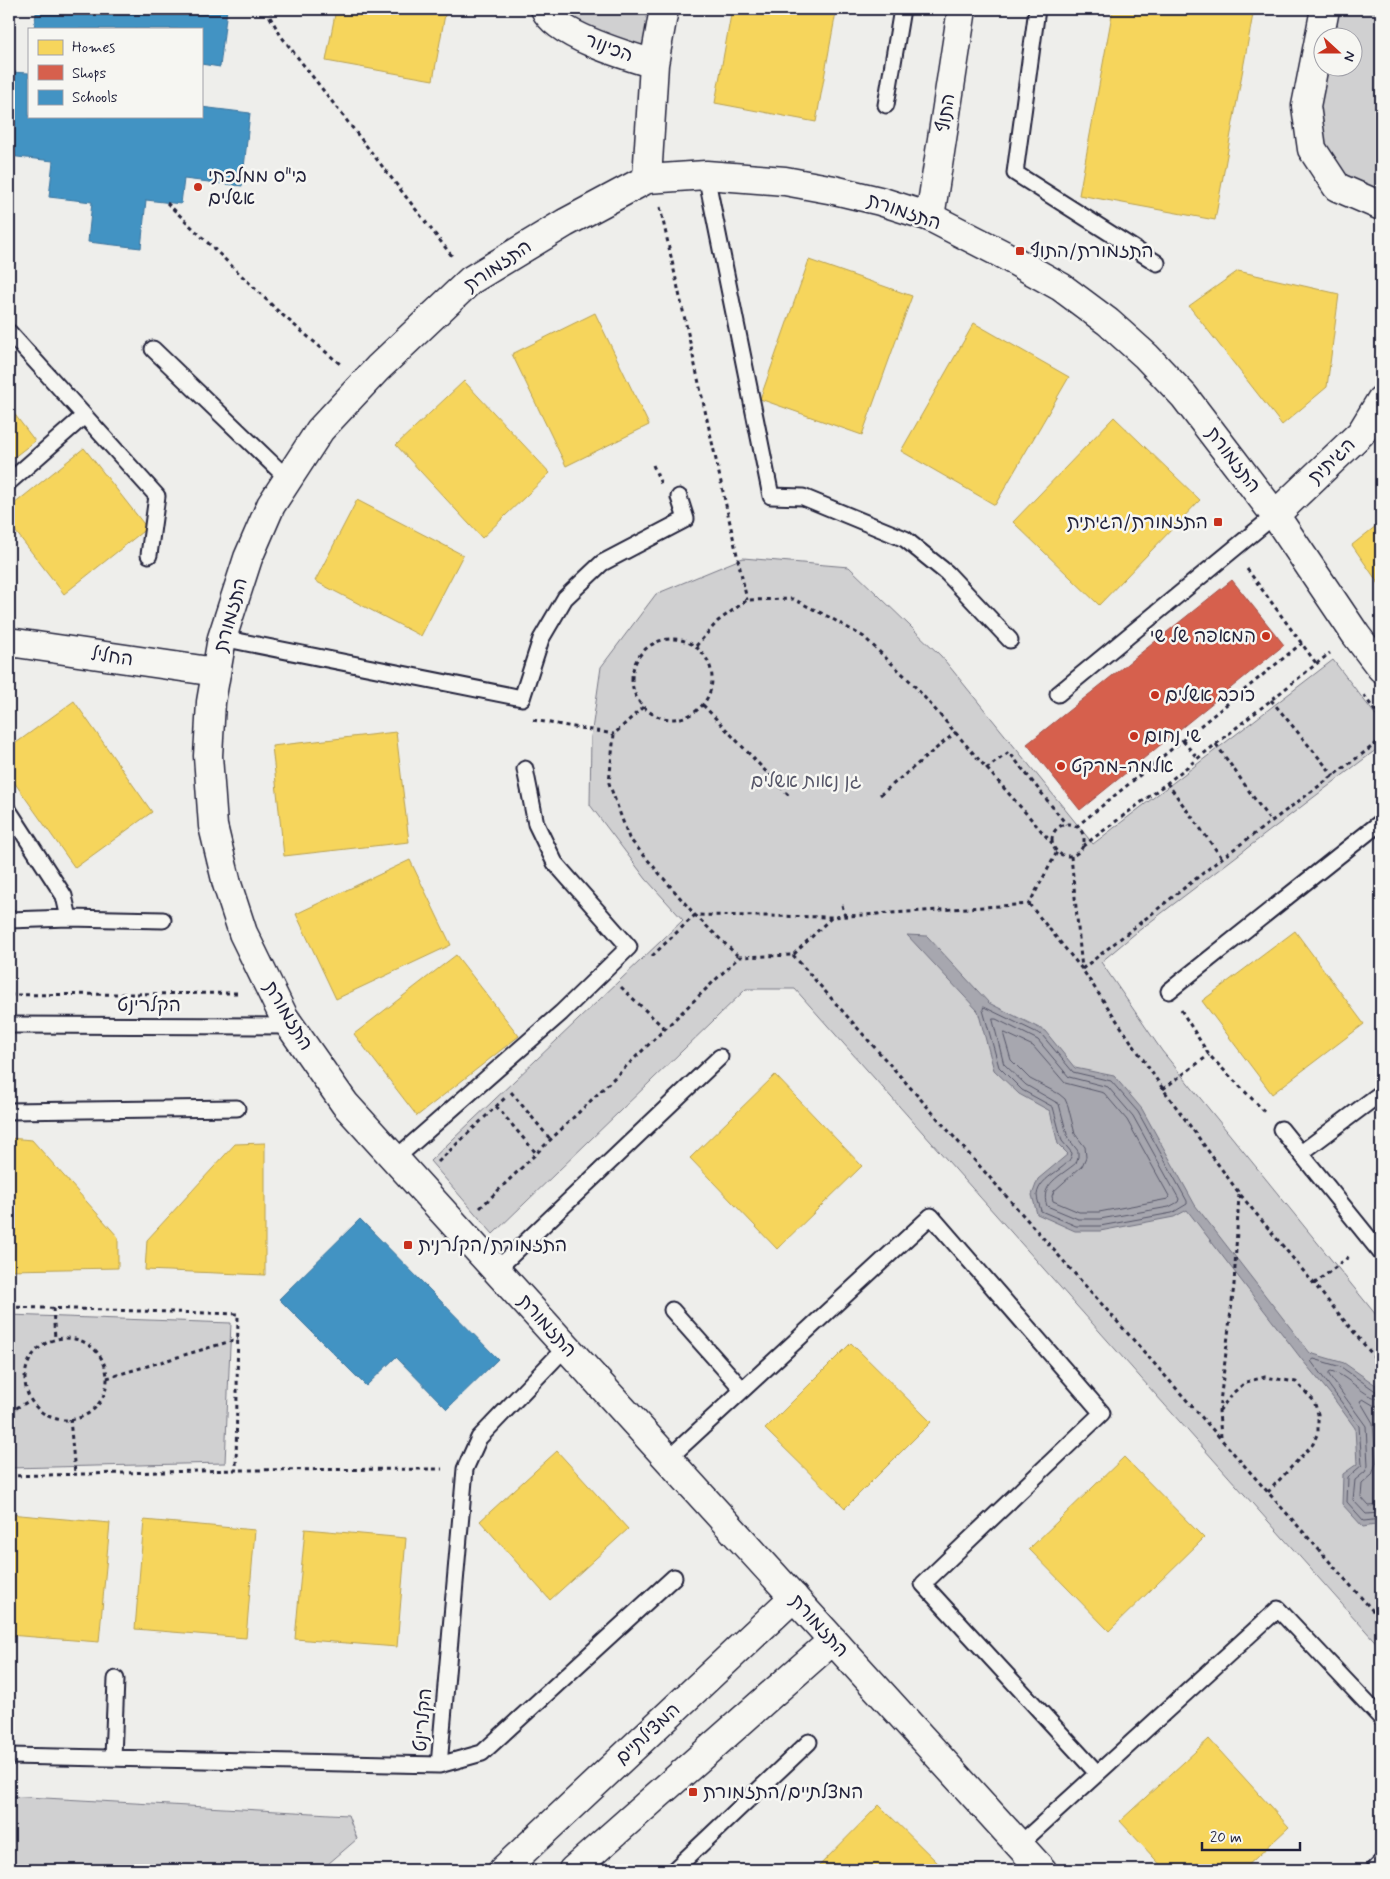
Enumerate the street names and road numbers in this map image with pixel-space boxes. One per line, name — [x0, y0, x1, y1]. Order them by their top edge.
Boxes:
street label: הכינור — [581, 27, 637, 69]
street label: התוף — [931, 92, 961, 134]
street label: התזמורת — [864, 188, 944, 236]
street label: התזמורת — [459, 234, 537, 298]
street label: התזמורת — [1200, 422, 1266, 498]
street label: הגיתית — [1303, 432, 1361, 490]
street label: התזמורת — [208, 575, 254, 655]
street label: החליל — [89, 642, 135, 672]
street label: התזמורת — [258, 977, 318, 1055]
street label: הקלרינט — [117, 993, 181, 1018]
street label: התזמורת — [512, 1289, 582, 1363]
street label: התזמורת — [784, 1589, 854, 1663]
street label: הקלרינט — [408, 1687, 438, 1753]
street label: המצילתיים — [610, 1698, 686, 1770]

